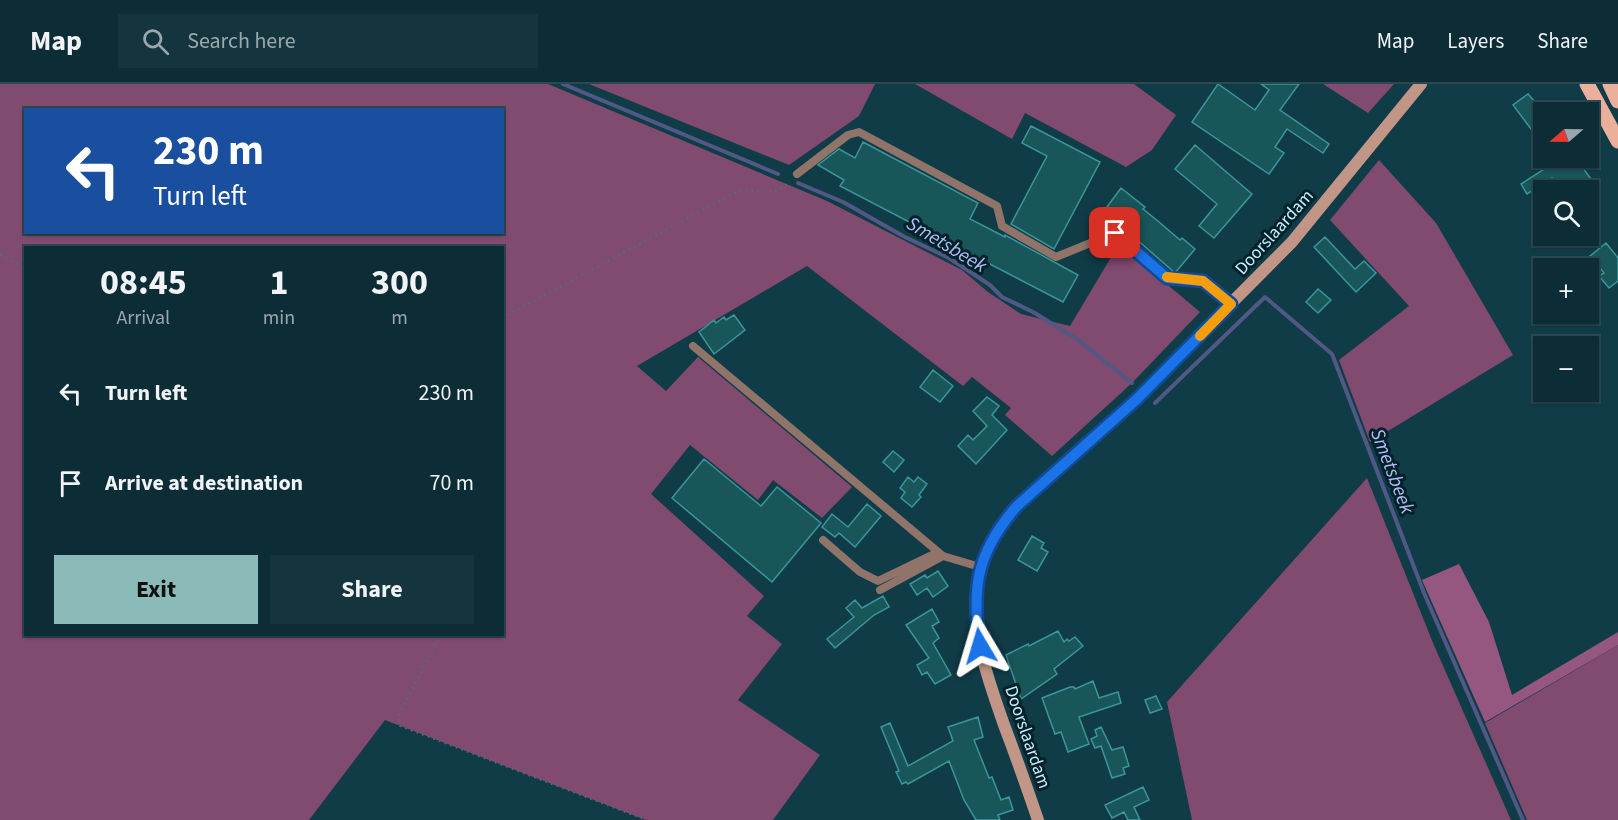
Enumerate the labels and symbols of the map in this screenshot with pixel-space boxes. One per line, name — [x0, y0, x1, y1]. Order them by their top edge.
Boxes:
north arrow — [1533, 102, 1599, 168]
street label: Doorslaardam — [1229, 184, 1319, 280]
pin — [1089, 207, 1140, 258]
water label: Smetsbeek — [901, 210, 992, 280]
water label: Smetsbeek — [1363, 425, 1421, 519]
position arrow — [948, 614, 1012, 678]
street label: Doorslaardam — [998, 682, 1057, 792]

